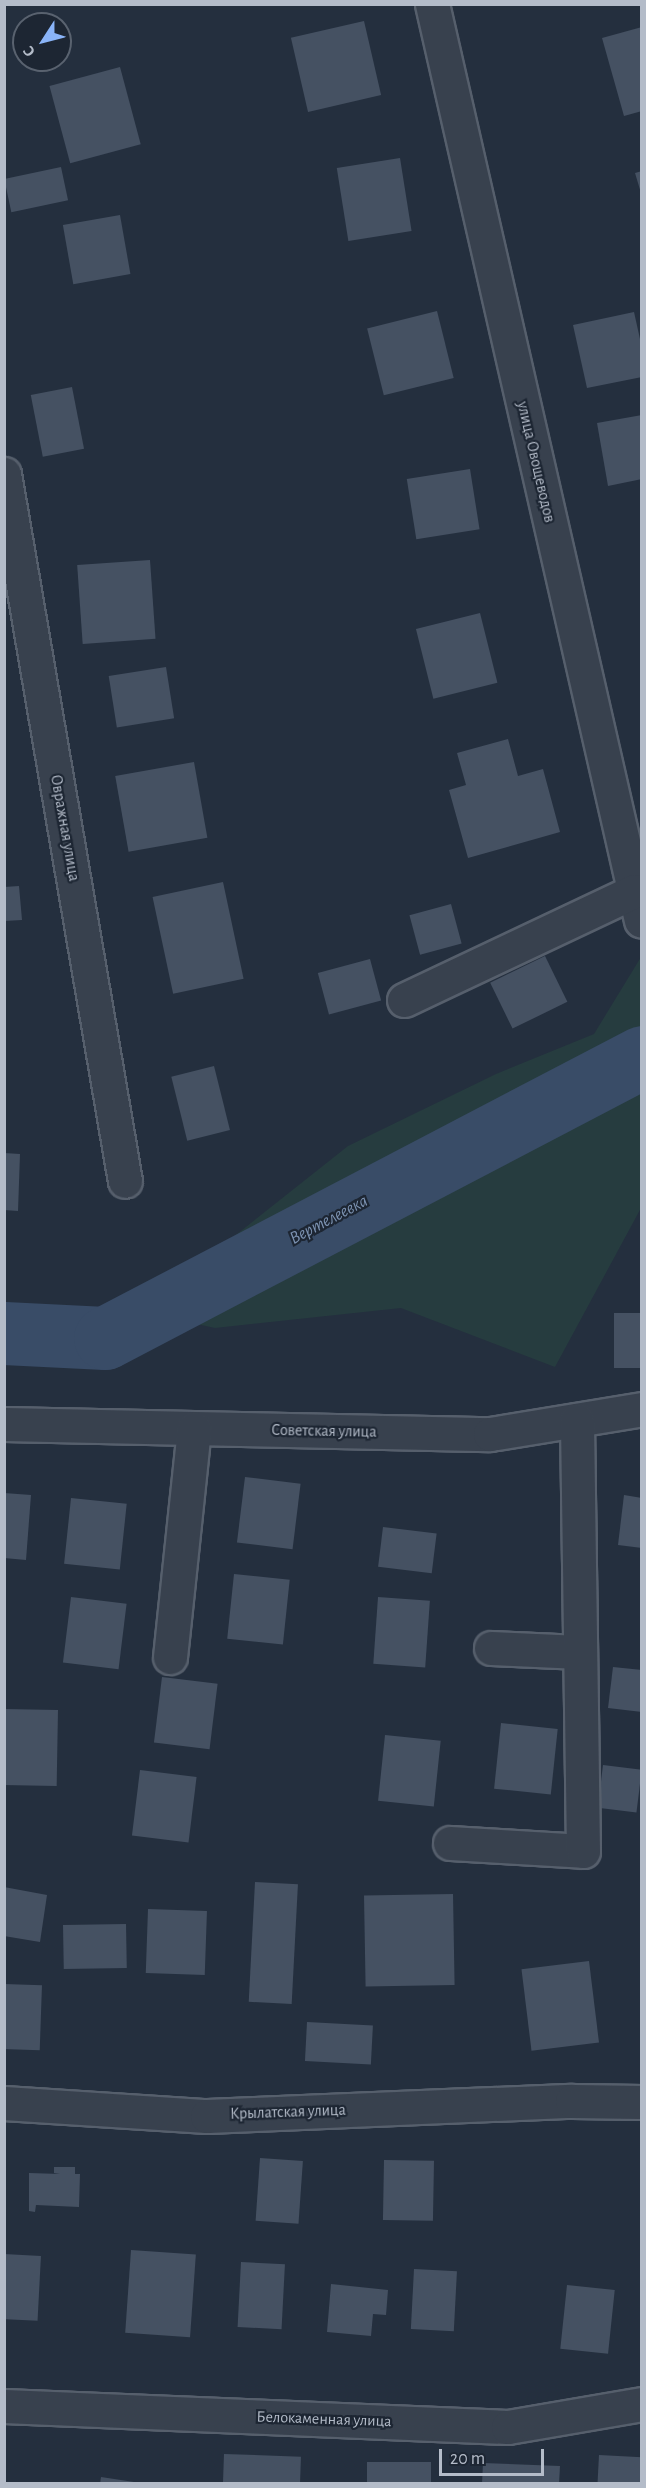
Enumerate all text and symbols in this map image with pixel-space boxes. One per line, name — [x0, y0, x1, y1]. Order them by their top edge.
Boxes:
north arrow — [12, 12, 72, 72]
text: С — [20, 43, 38, 60]
street label: улица Овощеводов — [513, 400, 559, 524]
street label: Овражная улица — [46, 773, 84, 883]
water label: Вертелеевка — [286, 1190, 372, 1250]
street label: Советская улица — [271, 1420, 377, 1442]
street label: Крылатская улица — [230, 2100, 346, 2124]
street label: Белокаменная улица — [256, 2407, 392, 2431]
scale bar — [442, 2437, 547, 2475]
text: 20 m — [450, 2450, 485, 2468]

